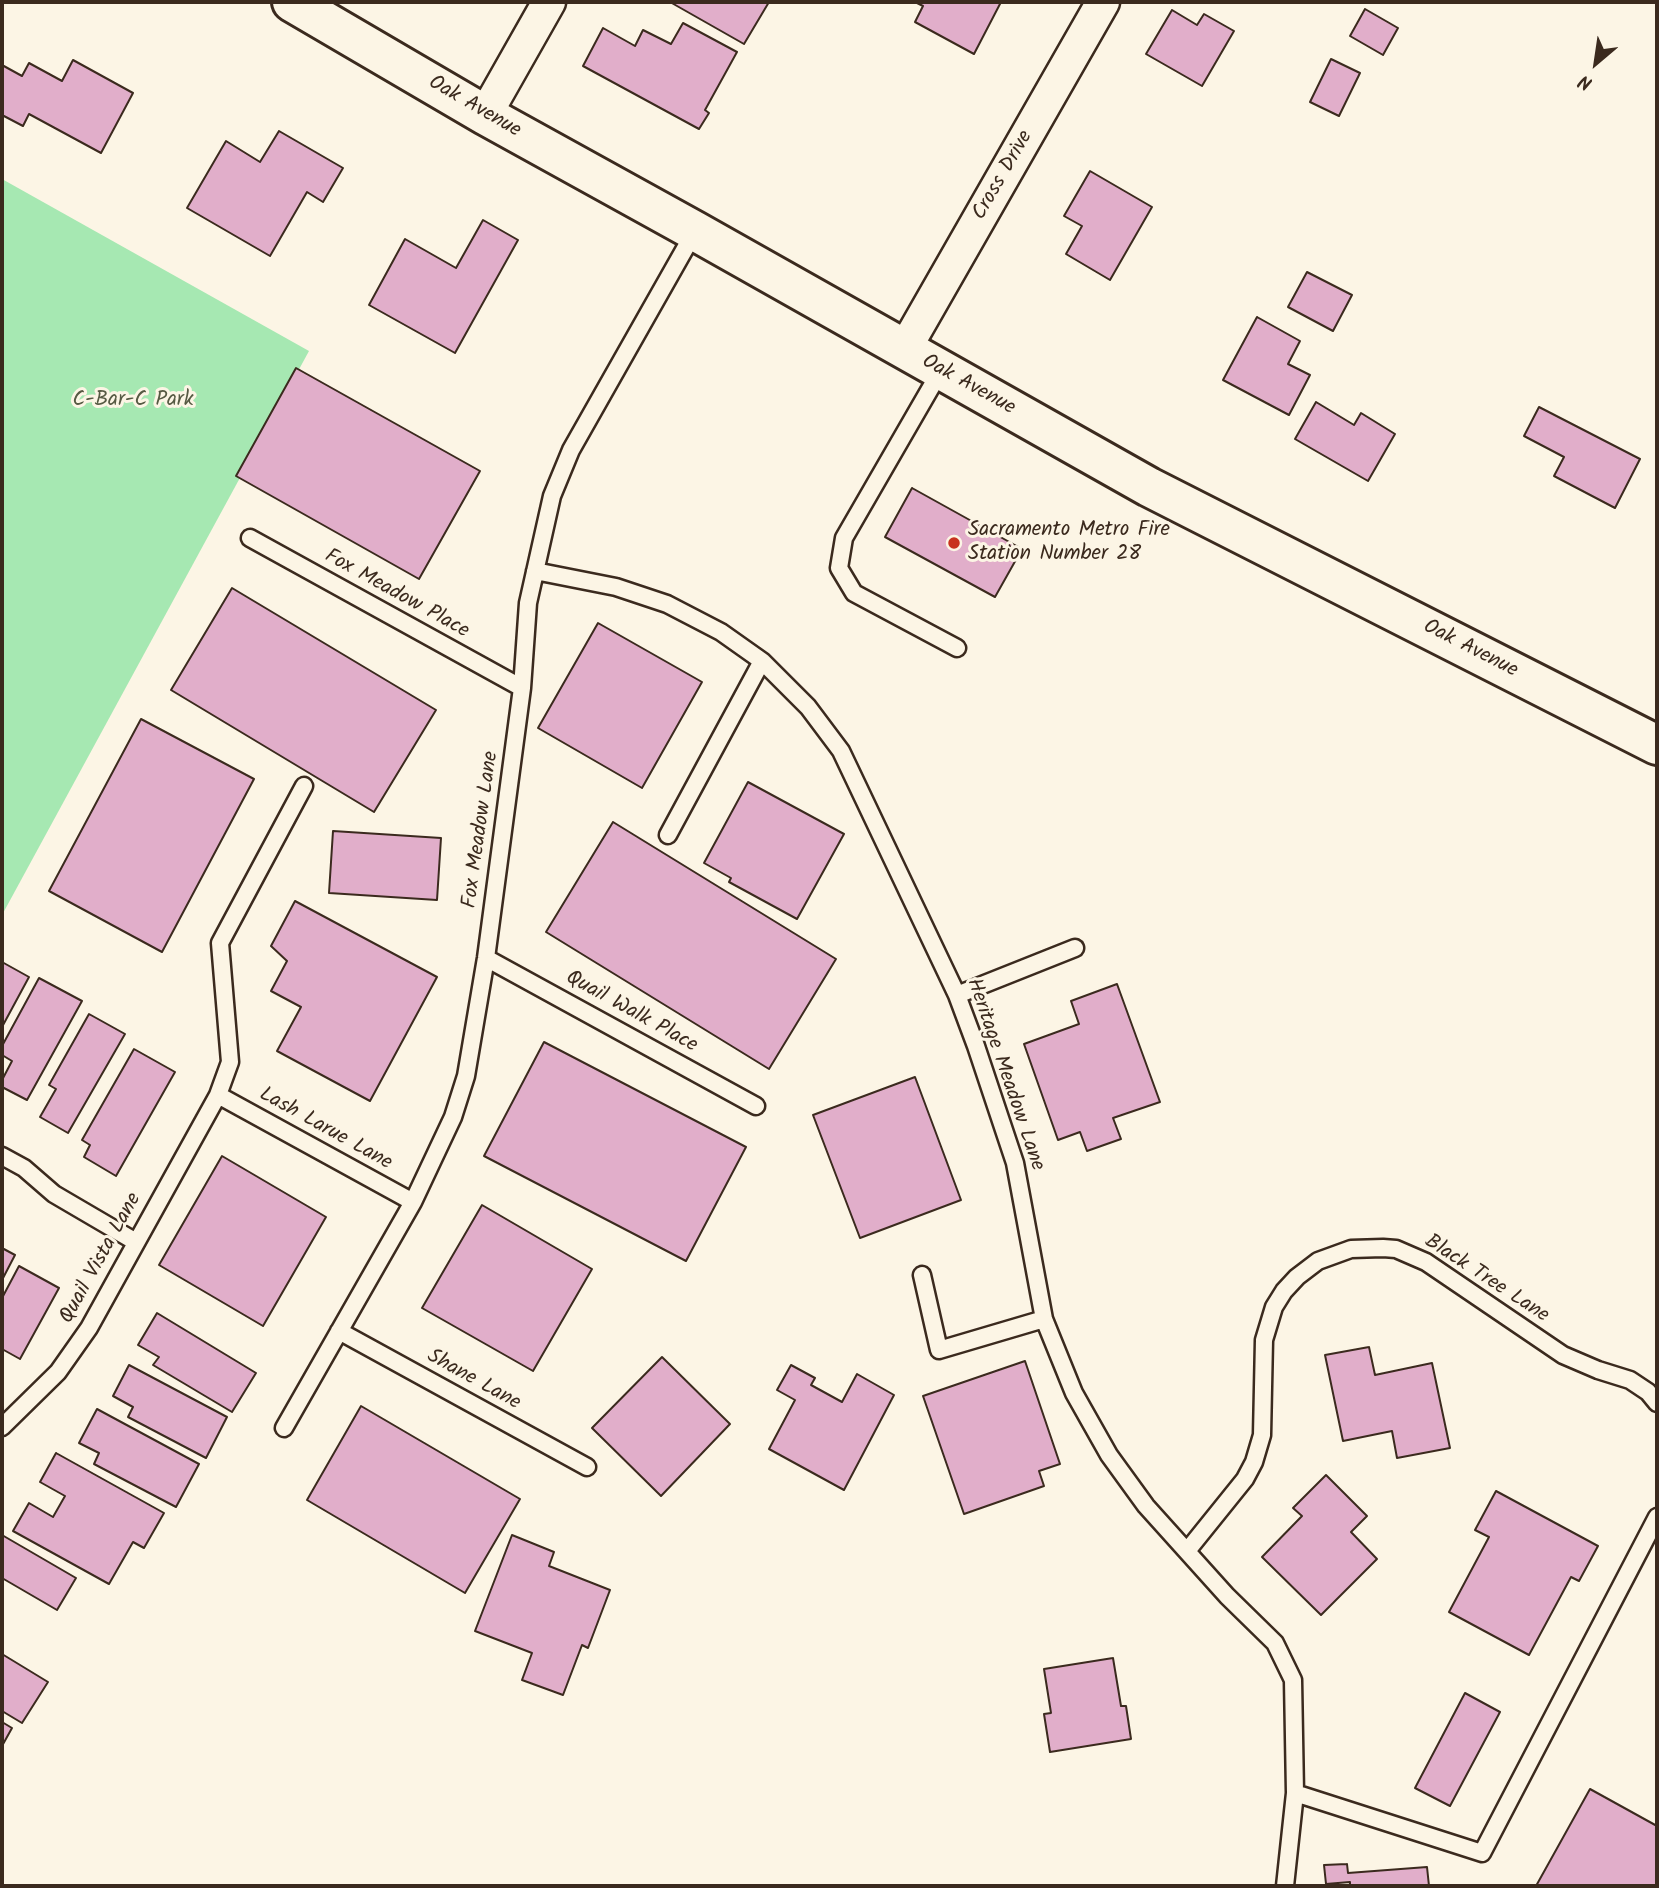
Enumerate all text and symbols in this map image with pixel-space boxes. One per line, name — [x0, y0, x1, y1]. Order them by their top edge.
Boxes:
north arrow — [1561, 28, 1631, 98]
text: N — [1573, 65, 1598, 97]
street label: Oak Avenue — [423, 71, 525, 145]
street label: Cross Drive — [968, 127, 1040, 225]
street label: Oak Avenue — [917, 350, 1019, 422]
park label: C-Bar-C Park — [72, 388, 194, 414]
place label: Sacramento Metro Fire Station Number 28 — [968, 518, 1170, 568]
marker: Sacramento Metro Fire Station Number 28 — [946, 535, 962, 551]
street label: Fox Meadow Place — [319, 545, 473, 645]
street label: Oak Avenue — [1418, 615, 1522, 685]
street label: Fox Meadow Lane — [459, 750, 505, 910]
street label: Quail Walk Place — [561, 966, 701, 1060]
street label: Heritage Meadow Lane — [959, 976, 1049, 1174]
street label: Lash Larue Lane — [254, 1083, 396, 1177]
street label: Quail Vista Lane — [56, 1189, 148, 1329]
street label: Black Tree Lane — [1419, 1230, 1553, 1330]
street label: Shane Lane — [422, 1345, 524, 1417]

